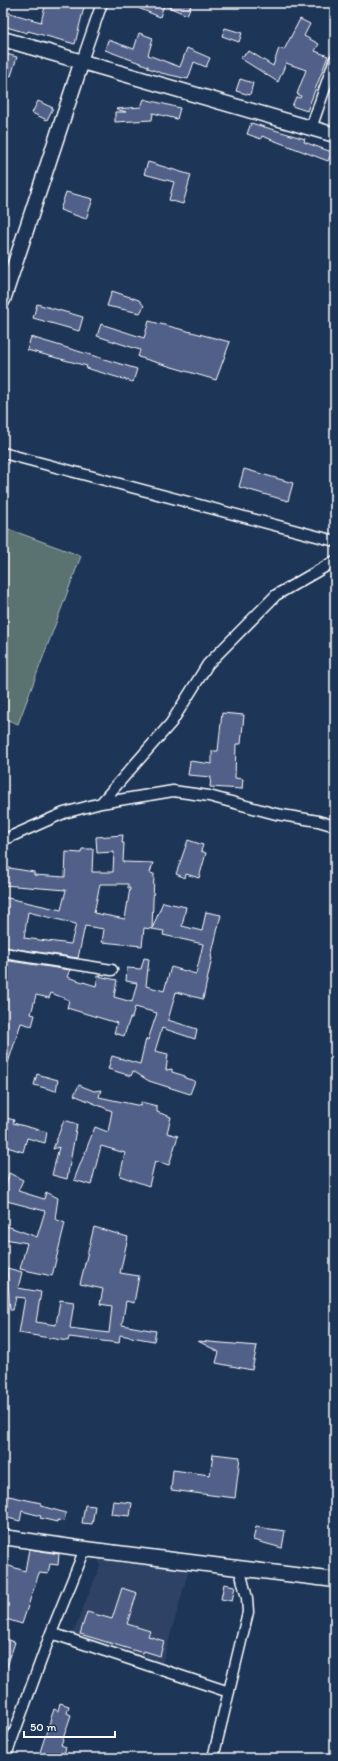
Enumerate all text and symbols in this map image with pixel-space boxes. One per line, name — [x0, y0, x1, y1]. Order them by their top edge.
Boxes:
scale bar — [24, 1713, 115, 1739]
text: 50 m — [30, 1720, 56, 1734]

